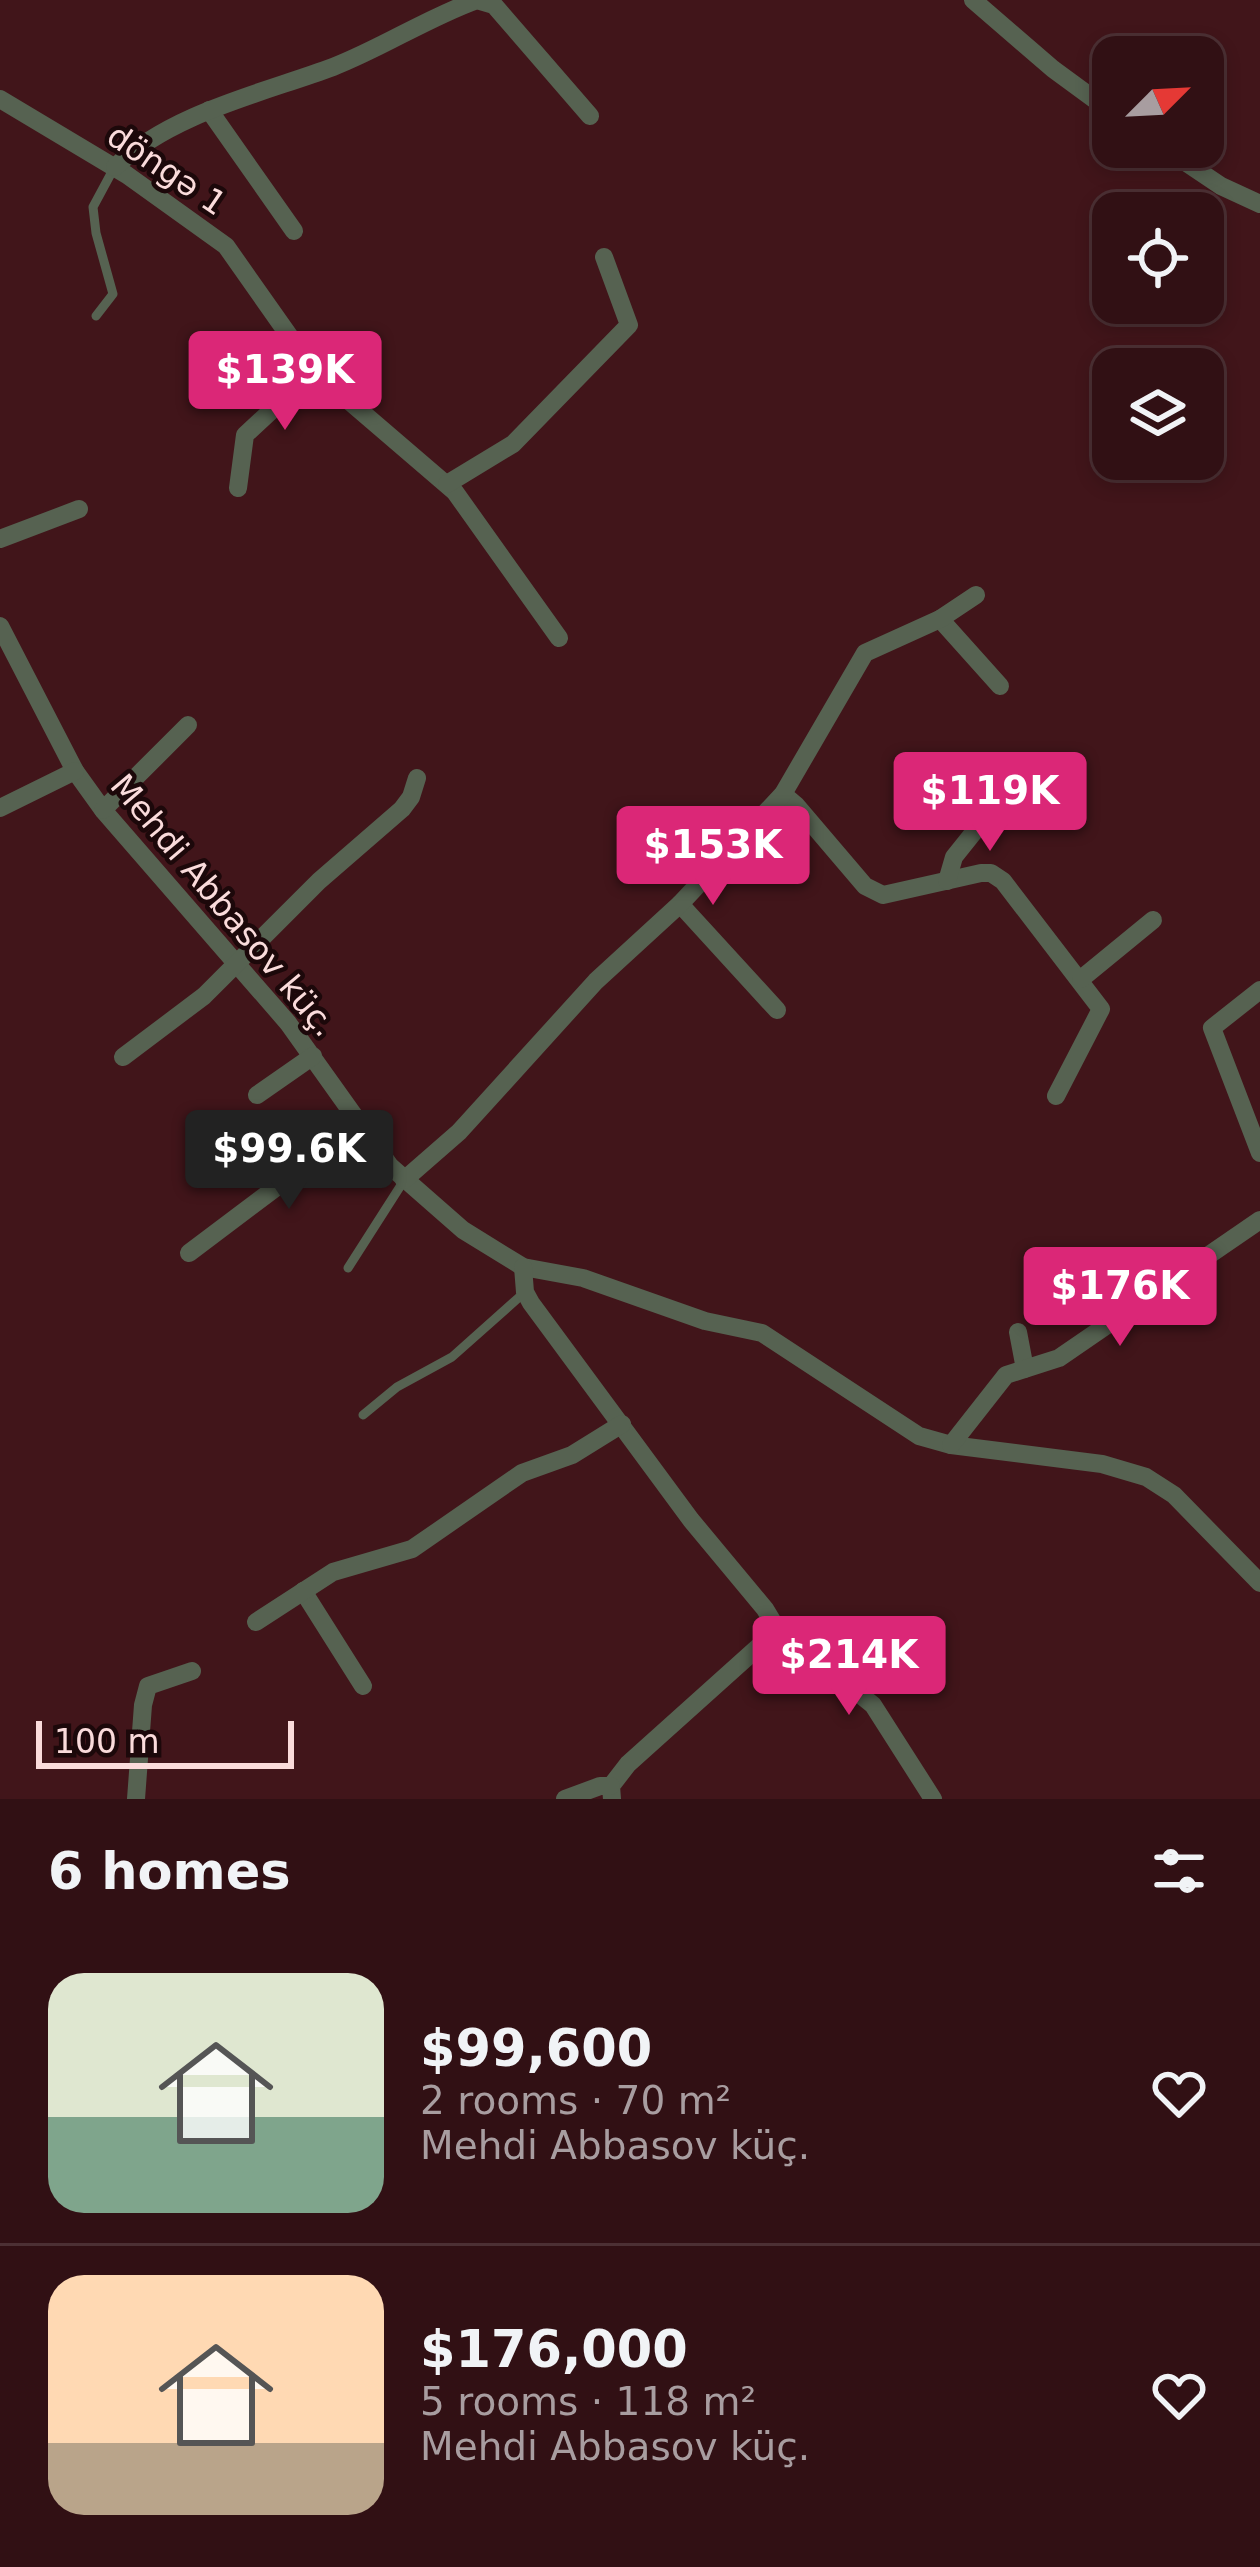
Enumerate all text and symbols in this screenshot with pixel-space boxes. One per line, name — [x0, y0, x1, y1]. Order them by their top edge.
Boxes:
north arrow — [1092, 36, 1224, 168]
map controls — [1092, 36, 1224, 480]
street label: döngə 1 — [100, 116, 234, 223]
button: locate — [1092, 192, 1224, 324]
pin: $139K — [201, 331, 369, 433]
text: $139K — [216, 347, 354, 392]
button: layers — [1092, 348, 1224, 480]
pin: $119K — [906, 752, 1074, 854]
street label: Mehdi Abbasov küç. — [103, 766, 345, 1044]
text: $119K — [921, 768, 1059, 813]
pin: $153K — [629, 806, 797, 908]
text: $153K — [644, 822, 782, 867]
pin: $99.6K — [191, 1110, 387, 1212]
text: $99.6K — [212, 1126, 366, 1171]
pin: $176K — [1036, 1247, 1204, 1349]
text: $176K — [1051, 1263, 1189, 1308]
pin: $214K — [765, 1616, 933, 1718]
text: $214K — [780, 1632, 918, 1677]
scale bar — [36, 1715, 294, 1768]
text: 100 m — [54, 1722, 160, 1761]
icon: filters — [1146, 1838, 1212, 1904]
text: 6 homes — [48, 1842, 291, 1901]
text: $99,600 — [420, 2019, 652, 2078]
icon: home — [144, 2021, 288, 2165]
icon: heart — [1146, 2060, 1212, 2126]
text: 2 rooms · 70 m² — [420, 2078, 731, 2123]
text: Mehdi Abbasov küç. — [420, 2123, 810, 2168]
text: $176,000 — [420, 2320, 688, 2379]
icon: home — [144, 2323, 288, 2467]
icon: heart — [1146, 2362, 1212, 2428]
text: 5 rooms · 118 m² — [420, 2379, 756, 2424]
text: Mehdi Abbasov küç. — [420, 2424, 810, 2469]

